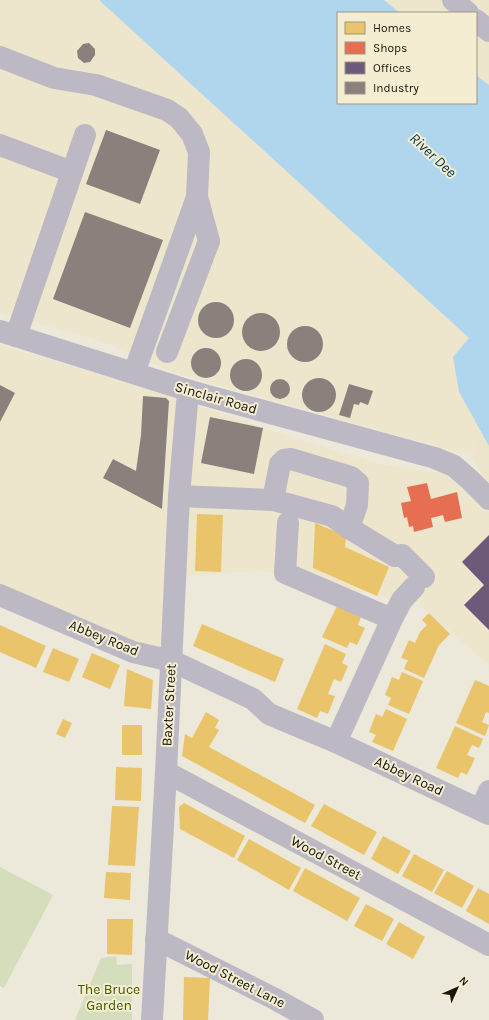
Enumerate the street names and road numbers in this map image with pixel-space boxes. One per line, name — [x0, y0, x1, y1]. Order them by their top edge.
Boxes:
street label: Sinclair Road — [173, 378, 259, 418]
street label: Abbey Road — [67, 616, 141, 660]
street label: Baxter Street — [158, 663, 180, 747]
street label: Abbey Road — [372, 753, 446, 799]
street label: Wood Street — [288, 832, 364, 884]
street label: Wood Street Lane — [182, 946, 288, 1012]

